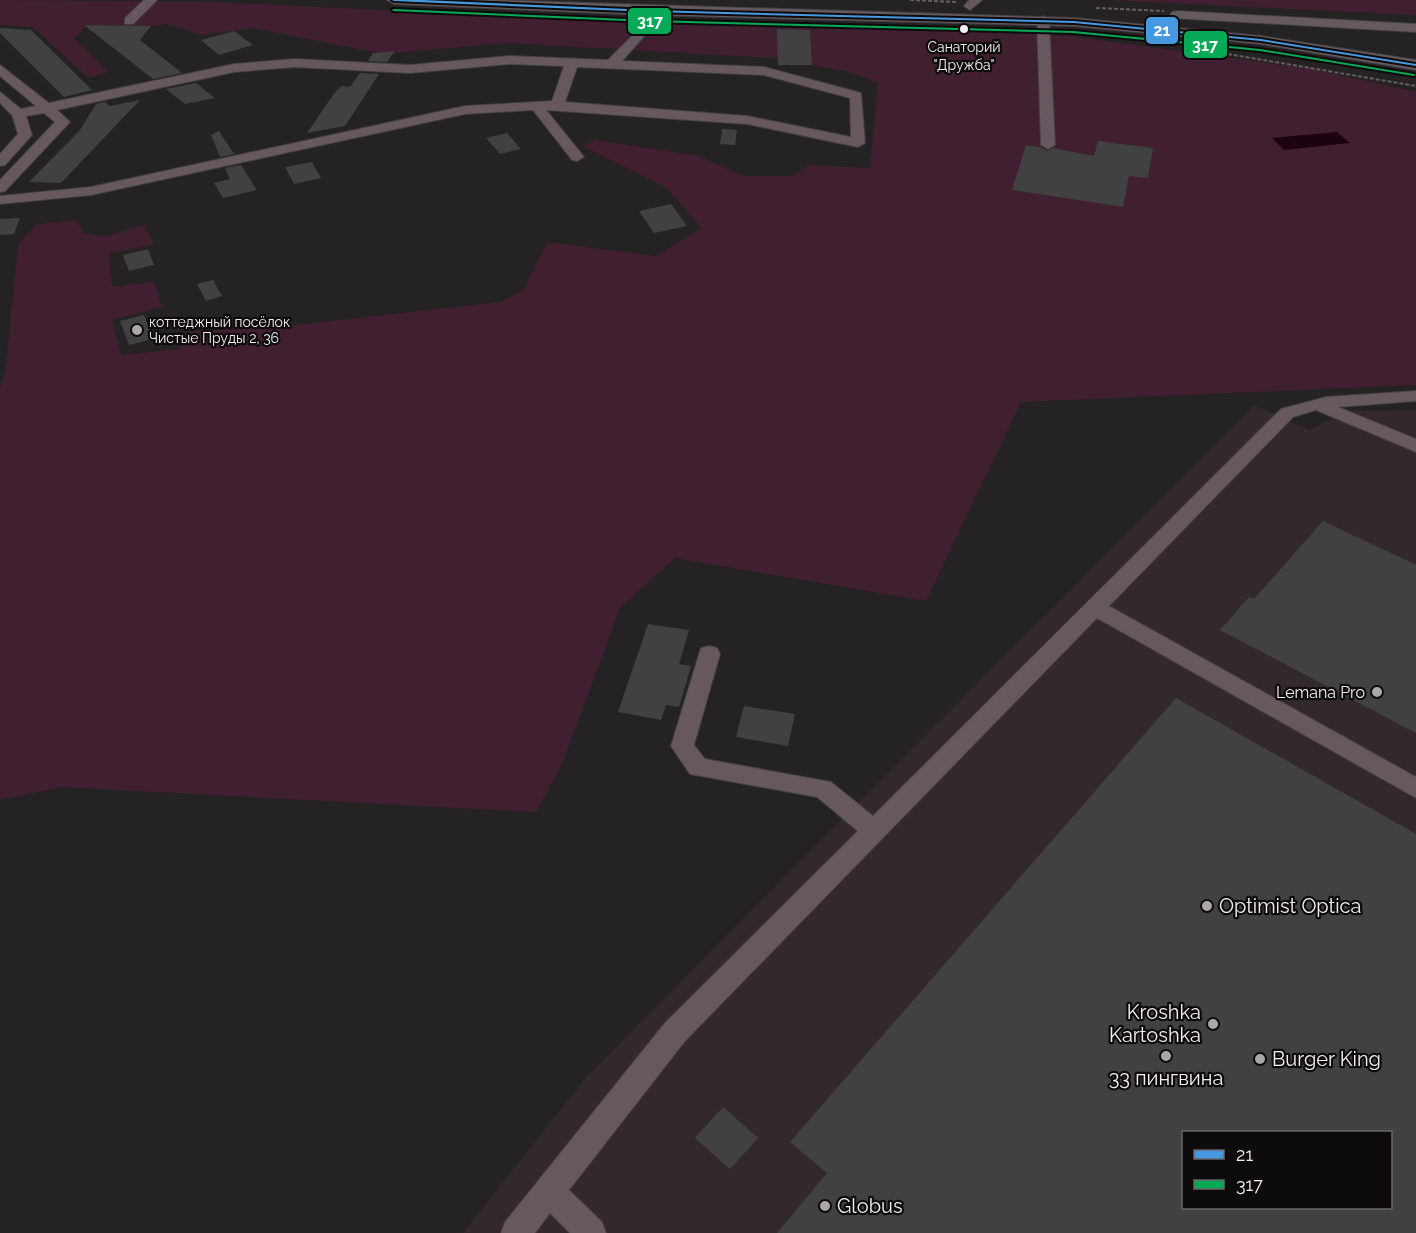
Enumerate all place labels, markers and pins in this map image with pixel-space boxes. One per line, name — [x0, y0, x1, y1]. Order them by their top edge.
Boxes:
marker: Санаторий "Дружба" — [958, 23, 970, 35]
place label: Санаторий "Дружба" — [927, 39, 1001, 73]
place label: коттеджный посёлок Чистые Пруды 2, 36 — [149, 314, 290, 346]
marker: коттеджный посёлок Чистые Пруды 2, 36 — [130, 323, 144, 337]
place label: Lemana Pro — [1276, 683, 1365, 702]
marker: Lemana Pro — [1370, 685, 1384, 699]
place label: Optimist Optica — [1219, 894, 1361, 918]
marker: Optimist Optica — [1200, 899, 1214, 913]
place label: Kroshka Kartoshka — [1109, 1000, 1201, 1047]
marker: Kroshka Kartoshka — [1206, 1017, 1220, 1031]
place label: Burger King — [1272, 1047, 1381, 1071]
marker: 33 пингвина — [1159, 1049, 1173, 1063]
marker: Burger King — [1253, 1052, 1267, 1066]
place label: 33 пингвина — [1109, 1066, 1223, 1090]
place label: Globus — [837, 1194, 903, 1218]
marker: Globus — [818, 1199, 832, 1213]

